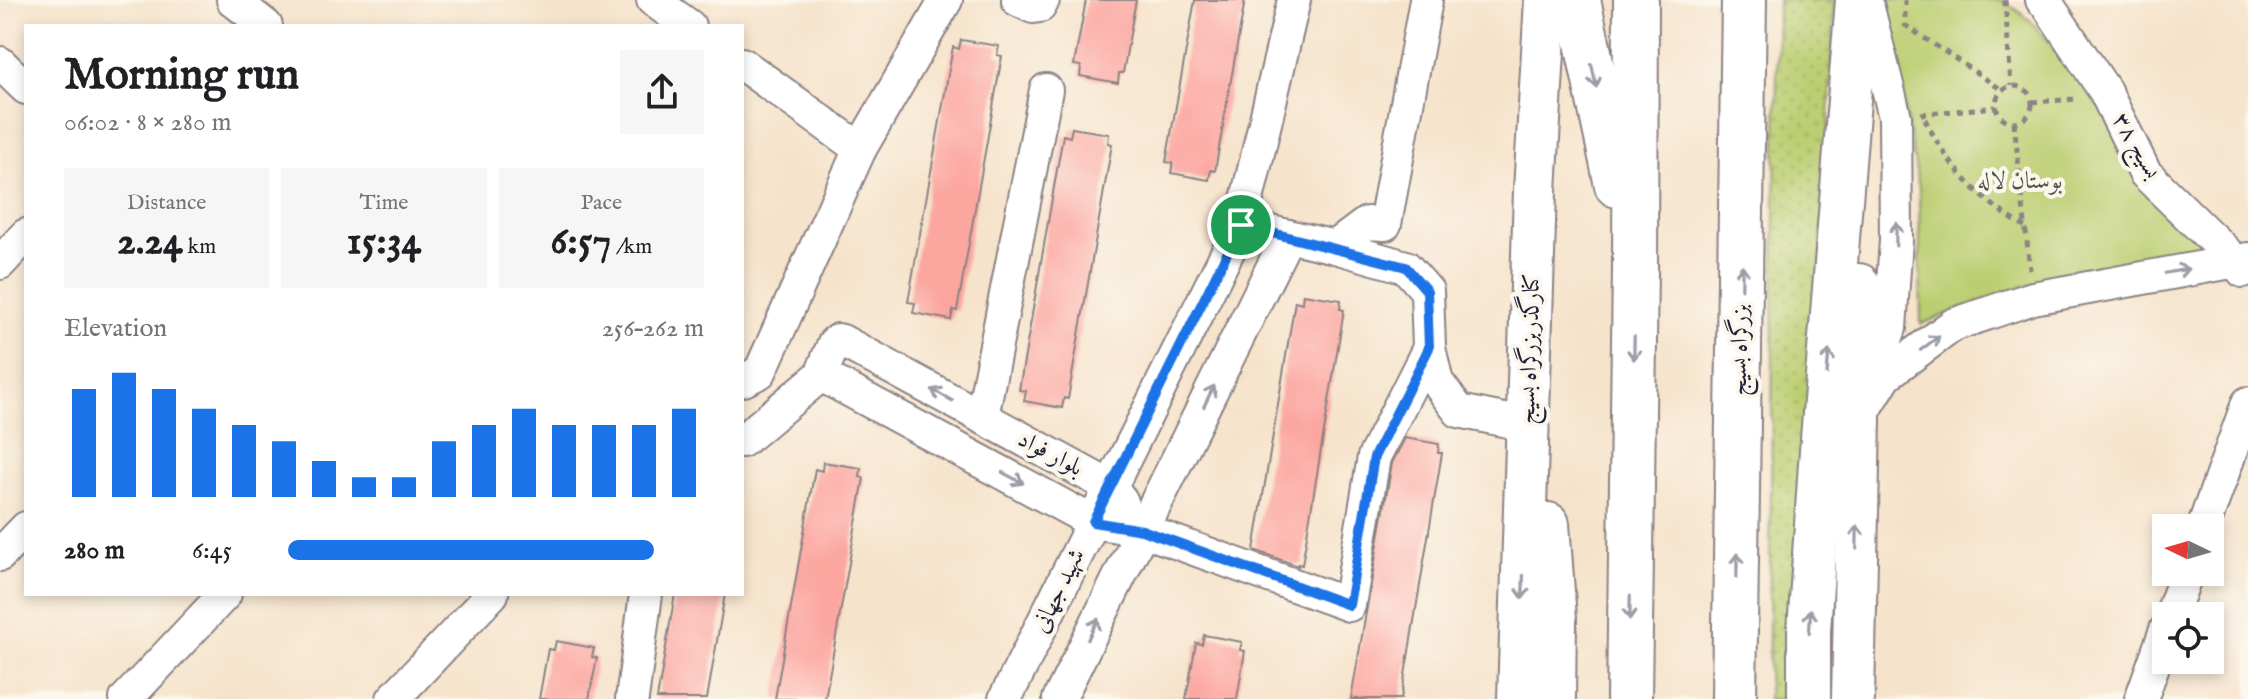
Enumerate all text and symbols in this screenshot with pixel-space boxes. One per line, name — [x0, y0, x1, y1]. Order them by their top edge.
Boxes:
text: Morning run — [64, 48, 299, 104]
button: share — [620, 50, 704, 134]
one-way arrow — [1587, 63, 1602, 89]
text: 06:02 · 8 × 280 m — [64, 106, 232, 139]
street label: بسیج ۳۸ — [2101, 107, 2168, 187]
park label: بوستان لاله — [1977, 166, 2063, 197]
text: Distance — [127, 189, 206, 217]
text: Time — [360, 189, 408, 217]
text: Pace — [581, 189, 622, 217]
pin — [1207, 191, 1275, 259]
icon: arrive — [1219, 203, 1263, 247]
text: 2.24 — [117, 217, 183, 268]
text: 15:34 — [347, 217, 421, 268]
text: 6:57 — [550, 217, 611, 268]
one-way arrow — [1888, 221, 1903, 248]
text: km — [183, 233, 216, 261]
text: /km — [611, 233, 652, 261]
one-way arrow — [2164, 263, 2189, 278]
one-way arrow — [1734, 264, 1749, 291]
street label: کنارگذربزرگراه بسیج — [1509, 273, 1552, 425]
street label: بزرگراه بسیج — [1722, 304, 1760, 396]
text: Elevation — [64, 312, 167, 345]
text: 256–262 m — [602, 312, 704, 345]
one-way arrow — [1626, 334, 1642, 361]
one-way arrow — [1919, 334, 1940, 351]
one-way arrow — [1821, 349, 1836, 376]
one-way arrow — [1202, 385, 1217, 409]
one-way arrow — [930, 387, 954, 403]
street label: بلوار فواد — [1012, 424, 1088, 484]
one-way arrow — [1000, 471, 1024, 486]
north arrow — [2152, 514, 2224, 586]
map controls — [2152, 514, 2224, 674]
one-way arrow — [1849, 524, 1864, 551]
text: 280 m — [64, 534, 125, 567]
text: 6:45 — [192, 534, 232, 567]
street label: شهید جهانی — [1025, 544, 1093, 638]
one-way arrow — [1729, 552, 1744, 579]
one-way arrow — [1515, 573, 1530, 600]
one-way arrow — [1623, 594, 1638, 621]
button: locate — [2152, 602, 2224, 674]
one-way arrow — [1803, 608, 1818, 635]
one-way arrow — [1086, 618, 1102, 642]

